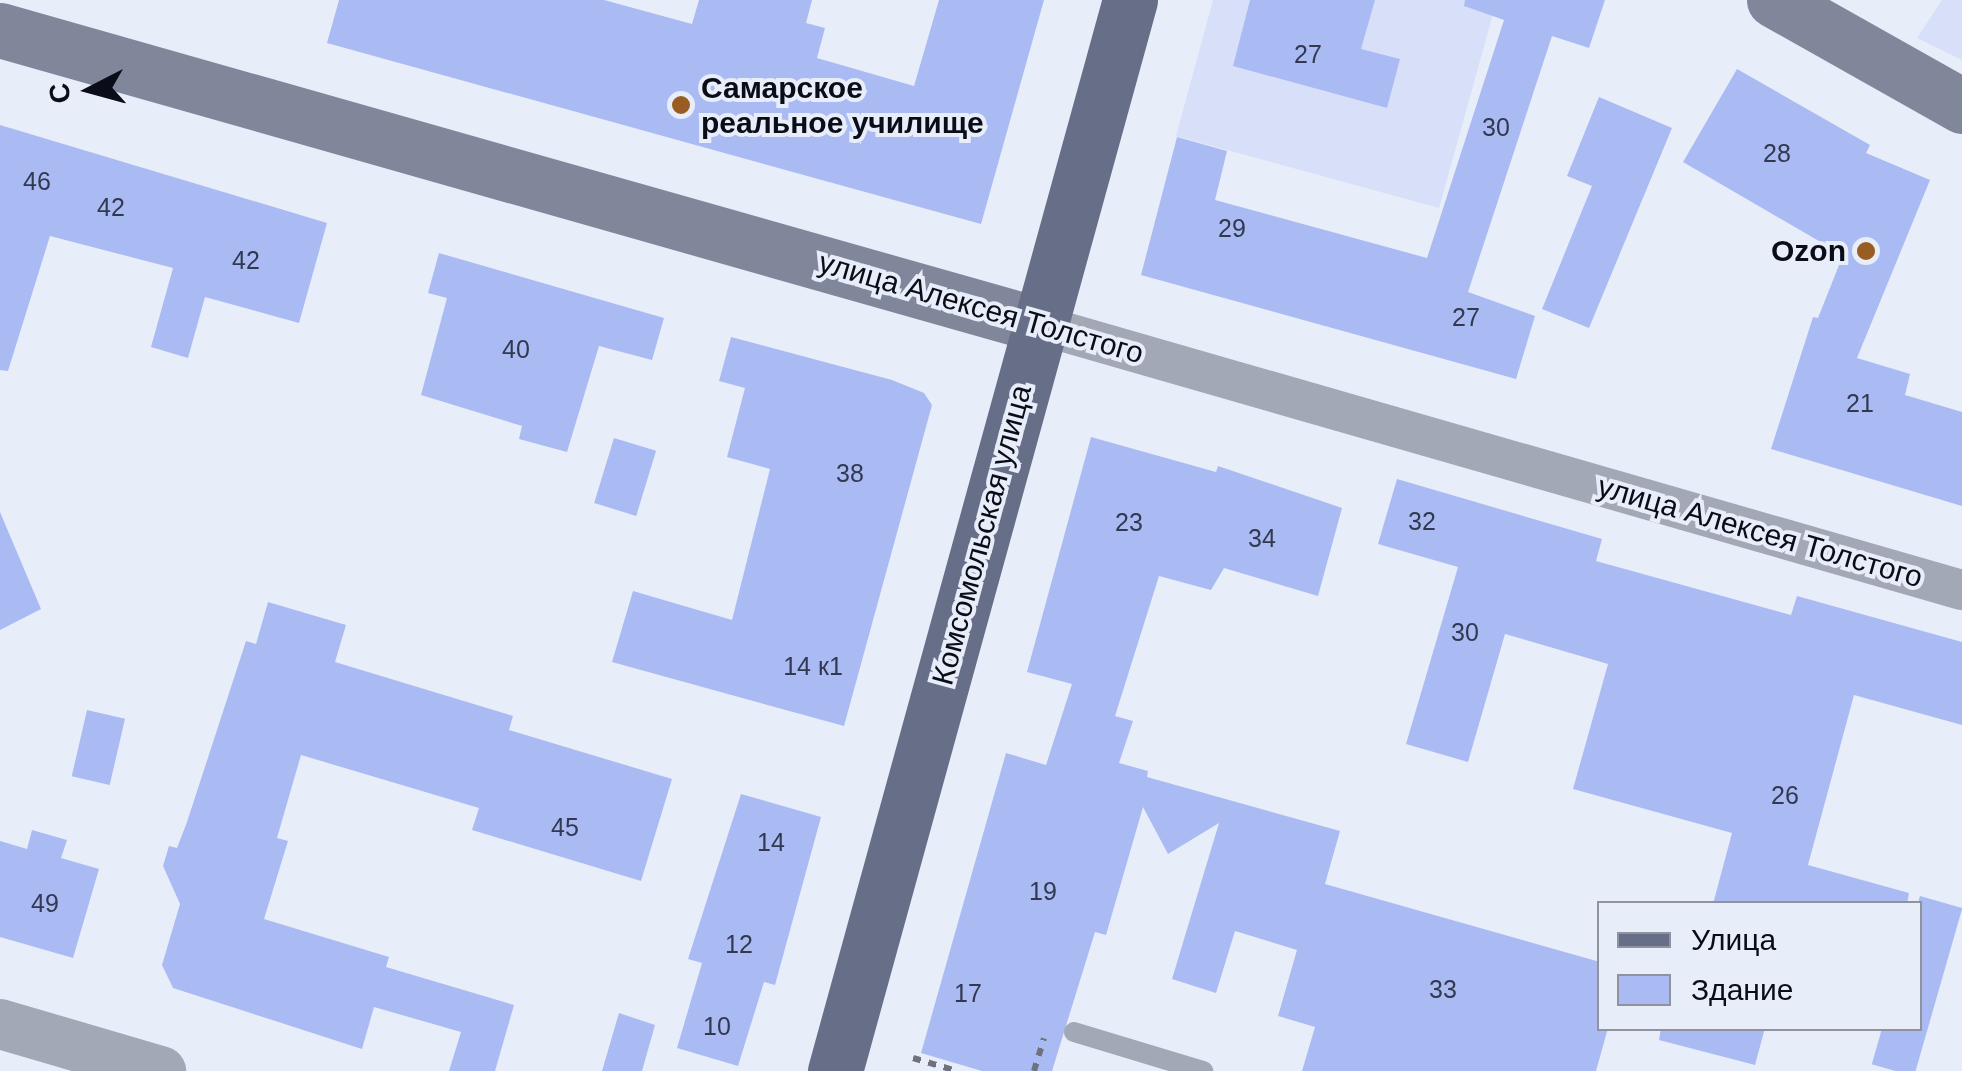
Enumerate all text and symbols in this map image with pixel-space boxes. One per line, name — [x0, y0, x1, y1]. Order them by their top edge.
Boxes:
house number: 27 — [1294, 39, 1322, 69]
north arrow — [40, 40, 140, 140]
place label: Самарское реальное училище — [701, 70, 984, 140]
text: С — [43, 82, 76, 105]
marker: Самарское реальное училище — [670, 94, 692, 116]
house number: 30 — [1482, 112, 1510, 142]
house number: 28 — [1763, 138, 1791, 168]
house number: 46 — [23, 166, 51, 196]
house number: 42 — [97, 192, 125, 222]
house number: 29 — [1218, 213, 1246, 243]
place label: Ozon — [1771, 233, 1846, 269]
marker: Ozon — [1855, 240, 1877, 262]
street label: улица Алексея Толстого — [814, 244, 1148, 372]
house number: 42 — [232, 245, 260, 275]
house number: 27 — [1452, 302, 1480, 332]
house number: 40 — [502, 334, 530, 364]
street label: Комсомольская улица — [925, 381, 1039, 689]
house number: 21 — [1846, 388, 1874, 418]
house number: 38 — [836, 458, 864, 488]
street label: улица Алексея Толстого — [1593, 468, 1927, 596]
house number: 32 — [1408, 506, 1436, 536]
house number: 23 — [1115, 507, 1143, 537]
house number: 34 — [1248, 523, 1276, 553]
house number: 30 — [1451, 617, 1479, 647]
house number: 14 к1 — [783, 651, 843, 681]
house number: 26 — [1771, 780, 1799, 810]
house number: 45 — [551, 812, 579, 842]
house number: 14 — [757, 827, 785, 857]
house number: 19 — [1029, 876, 1057, 906]
house number: 49 — [31, 888, 59, 918]
legend — [1597, 901, 1922, 1031]
text: Улица — [1691, 923, 1776, 956]
house number: 12 — [725, 929, 753, 959]
text: Здание — [1691, 973, 1793, 1006]
house number: 33 — [1429, 974, 1457, 1004]
house number: 17 — [954, 978, 982, 1008]
house number: 10 — [703, 1011, 731, 1041]

